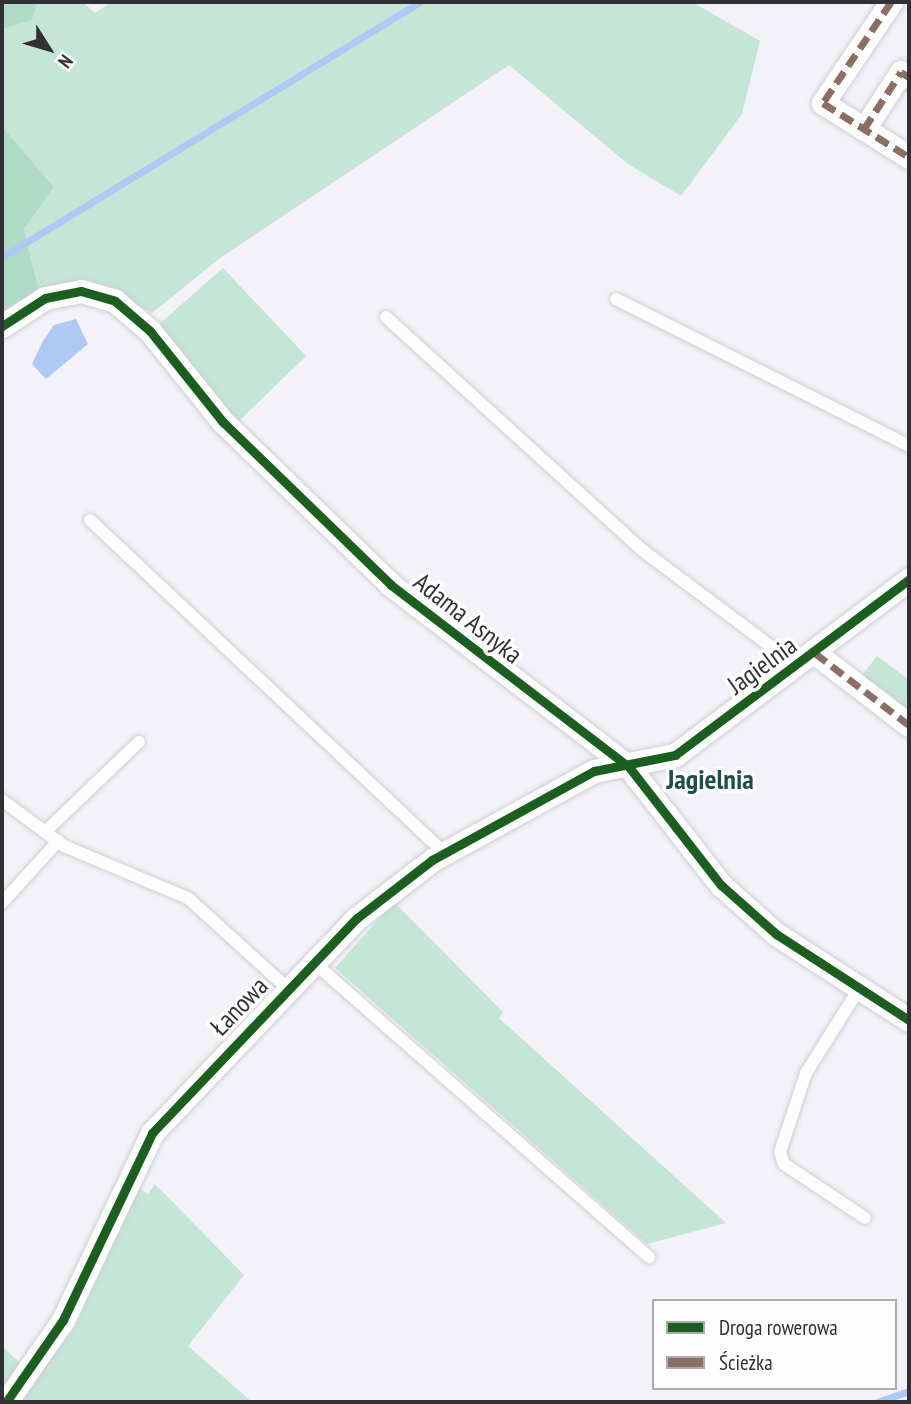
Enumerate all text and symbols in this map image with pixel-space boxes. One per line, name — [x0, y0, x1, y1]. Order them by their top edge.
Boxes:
north arrow — [14, 14, 84, 84]
text: N — [53, 50, 78, 73]
street label: Adama Asnyka — [407, 566, 529, 670]
street label: Jagielnia — [721, 630, 803, 700]
district label: Jagielnia — [666, 762, 754, 796]
street label: Łanowa — [204, 970, 274, 1042]
legend — [652, 1299, 897, 1390]
text: Droga rowerowa — [719, 1314, 838, 1341]
text: Ścieżka — [719, 1349, 773, 1376]

